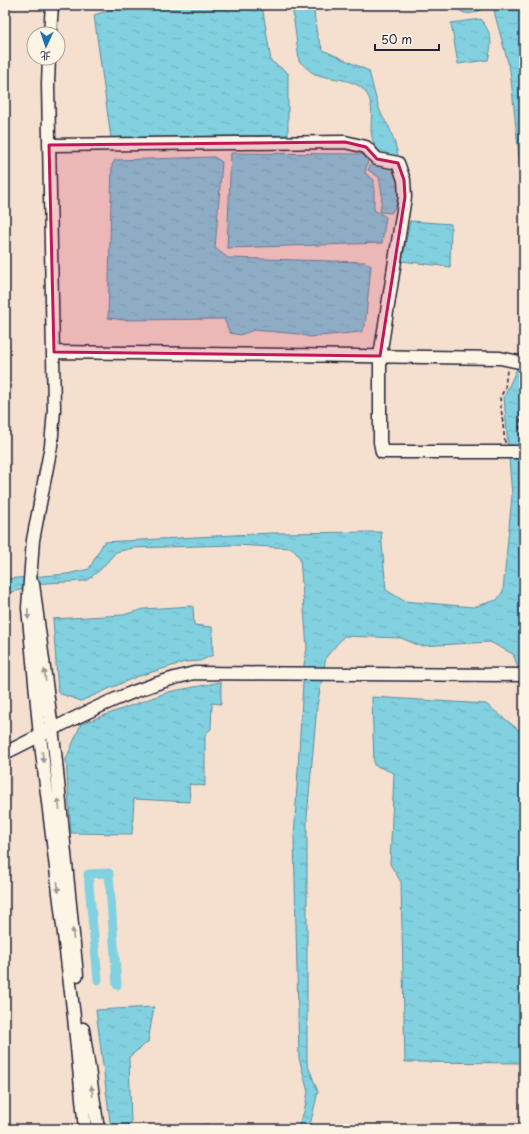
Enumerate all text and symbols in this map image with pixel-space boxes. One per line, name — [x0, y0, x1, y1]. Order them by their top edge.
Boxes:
north arrow — [26, 26, 66, 66]
scale bar — [375, 26, 439, 52]
text: 50 m — [381, 30, 412, 48]
text: 北 — [40, 48, 51, 65]
one-way arrow — [25, 608, 32, 620]
one-way arrow — [42, 669, 48, 681]
one-way arrow — [40, 751, 46, 764]
one-way arrow — [56, 798, 63, 810]
one-way arrow — [55, 880, 62, 893]
one-way arrow — [70, 928, 77, 940]
one-way arrow — [88, 1084, 95, 1097]

